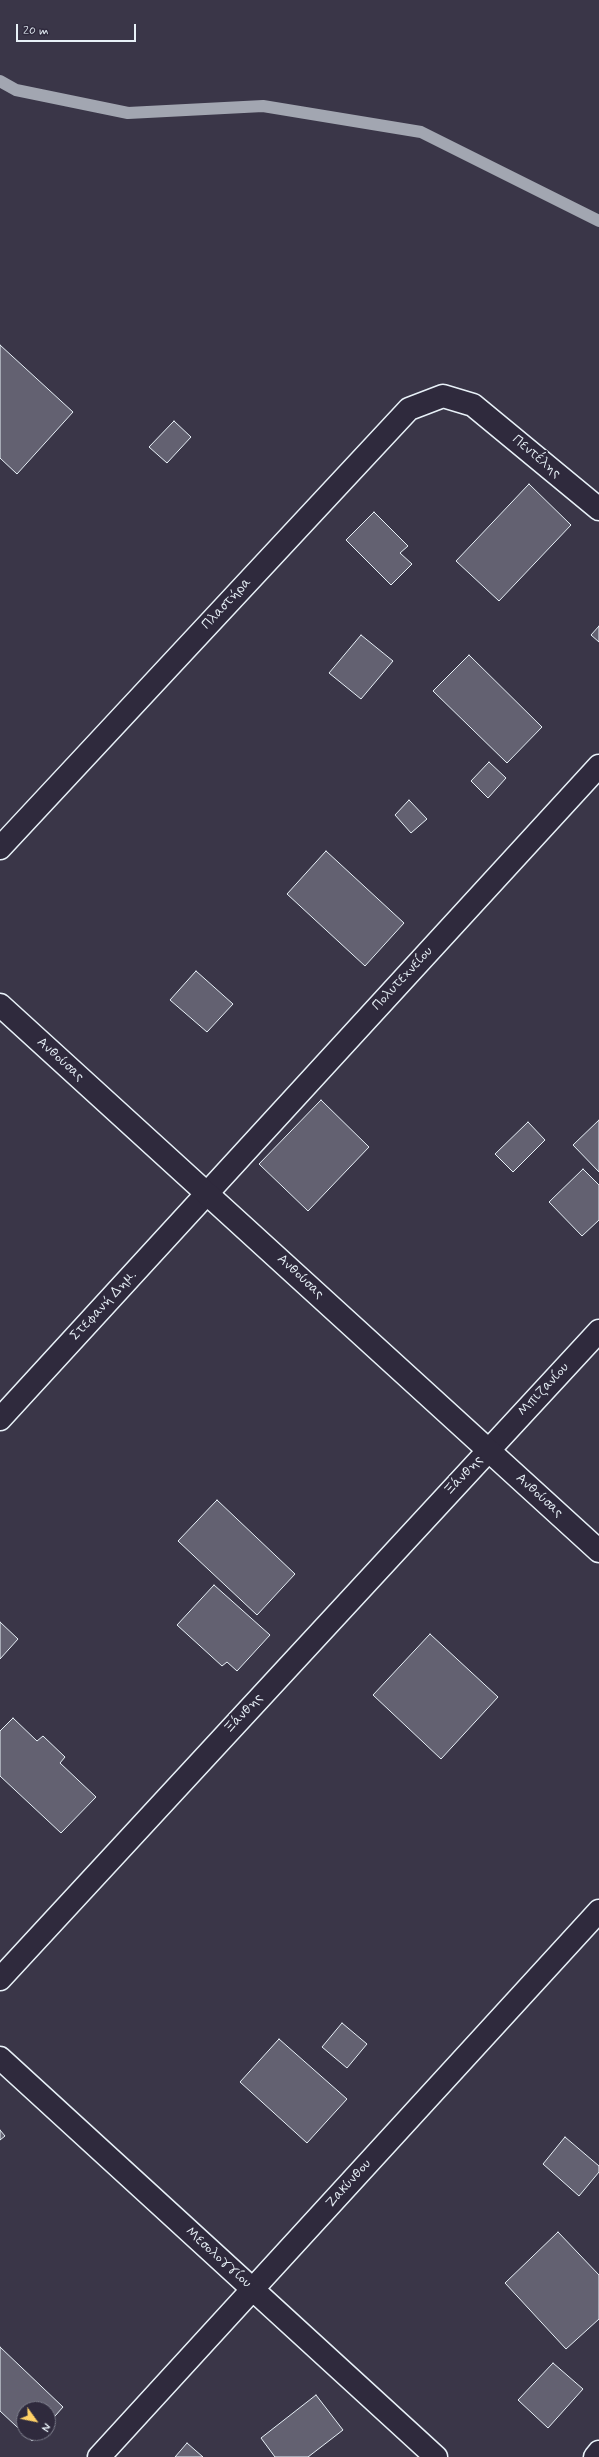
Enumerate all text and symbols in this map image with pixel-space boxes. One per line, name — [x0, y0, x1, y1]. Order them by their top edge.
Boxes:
scale bar — [18, 16, 138, 42]
text: 20 m — [23, 23, 49, 39]
street label: Πεντέλης — [508, 432, 564, 482]
street label: Πλαστήρα — [199, 574, 255, 634]
street label: Πολυτεχνείου — [369, 944, 437, 1014]
street label: Ανθούσας — [33, 1034, 87, 1086]
street label: Ανθούσας — [273, 1251, 327, 1303]
street label: Στεφανή Δημ. — [67, 1267, 141, 1345]
street label: Μπιζανίου — [515, 1360, 573, 1420]
street label: Ξάνθης — [441, 1452, 487, 1500]
street label: Ανθούσας — [512, 1470, 566, 1522]
street label: Ξάνθης — [221, 1690, 267, 1738]
street label: Ζακύνθου — [323, 2156, 375, 2212]
street label: Μεσολογγίου — [181, 2224, 255, 2292]
north arrow — [16, 2401, 56, 2441]
text: N — [37, 2420, 53, 2434]

